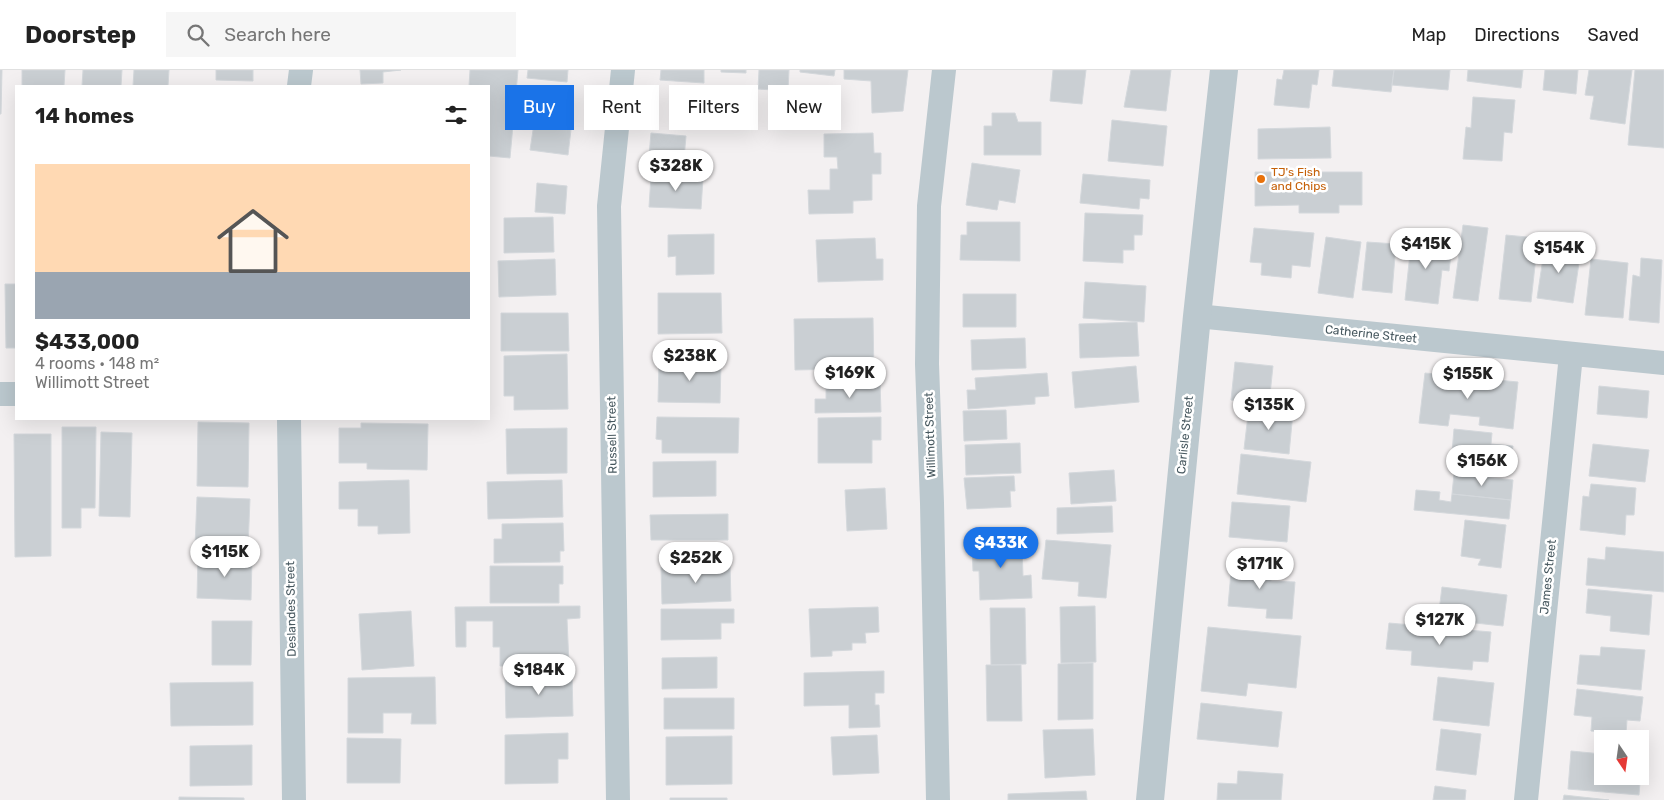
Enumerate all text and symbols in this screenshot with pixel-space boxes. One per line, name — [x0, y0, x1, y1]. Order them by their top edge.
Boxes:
search box — [166, 12, 516, 57]
text: Doorstep — [25, 21, 136, 49]
icon: search — [184, 21, 212, 49]
text: Search here — [224, 23, 331, 46]
text: Map — [1411, 24, 1446, 46]
text: Directions — [1474, 24, 1560, 46]
text: Saved — [1588, 24, 1639, 46]
chip: Buy — [505, 85, 574, 130]
chip: Rent — [584, 85, 659, 130]
chip: Filters — [669, 85, 758, 130]
chip: New — [768, 85, 841, 130]
icon: filters — [442, 101, 470, 129]
text: 14 homes — [35, 103, 134, 128]
pin: $328K — [641, 150, 711, 192]
text: $328K — [649, 156, 703, 175]
place label: TJ's Fish and Chips — [1271, 165, 1326, 193]
marker: TJ's Fish and Chips — [1255, 173, 1267, 185]
icon: home — [208, 196, 298, 286]
pin: $415K — [1391, 228, 1461, 270]
pin: $154K — [1524, 232, 1594, 274]
text: $415K — [1401, 234, 1451, 253]
text: $154K — [1534, 238, 1584, 257]
street label: Catherine Street — [1324, 322, 1418, 346]
text: $433,000 — [35, 329, 140, 354]
pin: $238K — [655, 340, 725, 382]
text: $238K — [663, 346, 717, 365]
text: 4 rooms · 148 m² — [35, 354, 159, 373]
pin: $169K — [815, 356, 885, 399]
pin: $155K — [1433, 358, 1503, 400]
text: $169K — [825, 363, 875, 382]
text: $155K — [1443, 364, 1493, 383]
text: Willimott Street — [35, 373, 149, 392]
pin: $135K — [1234, 388, 1304, 431]
street label: Willimott Street — [921, 392, 938, 478]
street label: Carlisle Street — [1174, 395, 1196, 475]
text: $135K — [1244, 395, 1294, 414]
street label: Russell Street — [604, 396, 620, 474]
pin: $156K — [1447, 444, 1517, 487]
text: $156K — [1457, 451, 1507, 470]
pin: $433K — [966, 526, 1036, 569]
text: $433K — [974, 533, 1028, 552]
pin: $115K — [190, 536, 260, 578]
street label: James Street — [1537, 539, 1559, 615]
text: $115K — [201, 542, 249, 561]
pin: $252K — [661, 542, 731, 584]
text: $252K — [670, 548, 722, 567]
pin: $171K — [1225, 548, 1295, 590]
text: $171K — [1237, 554, 1283, 573]
street label: Deslandes Street — [283, 561, 299, 657]
pin: $127K — [1405, 604, 1475, 646]
text: $127K — [1416, 610, 1464, 629]
pin: $184K — [504, 654, 574, 696]
text: $184K — [513, 660, 565, 679]
north arrow — [1594, 730, 1649, 785]
map controls — [1594, 730, 1649, 785]

